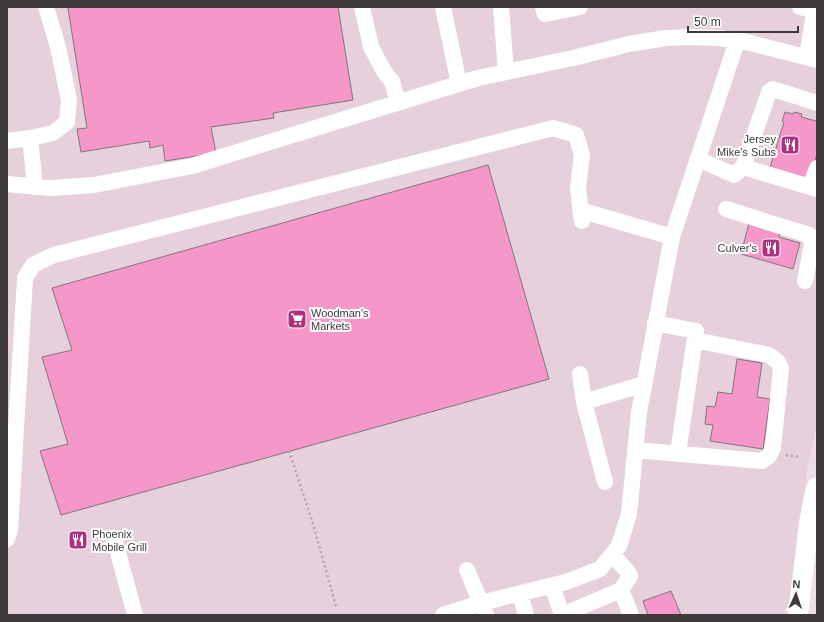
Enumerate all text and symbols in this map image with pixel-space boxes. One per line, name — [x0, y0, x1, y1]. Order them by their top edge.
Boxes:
scale bar — [688, 8, 798, 34]
text: 50 m — [694, 15, 721, 29]
place label: Jersey Mike's Subs — [717, 133, 777, 158]
restaurant icon: Jersey Mike's Subs — [779, 134, 801, 156]
restaurant icon: Culver's — [760, 237, 782, 259]
place label: Culver's — [718, 242, 757, 254]
place label: Woodman's Markets — [311, 307, 369, 332]
supermarket icon: Woodman's Markets — [286, 308, 308, 330]
place label: Phoenix Mobile Grill — [92, 528, 147, 553]
restaurant icon: Phoenix Mobile Grill — [67, 529, 89, 551]
north arrow — [776, 574, 816, 614]
text: N — [792, 578, 801, 590]

